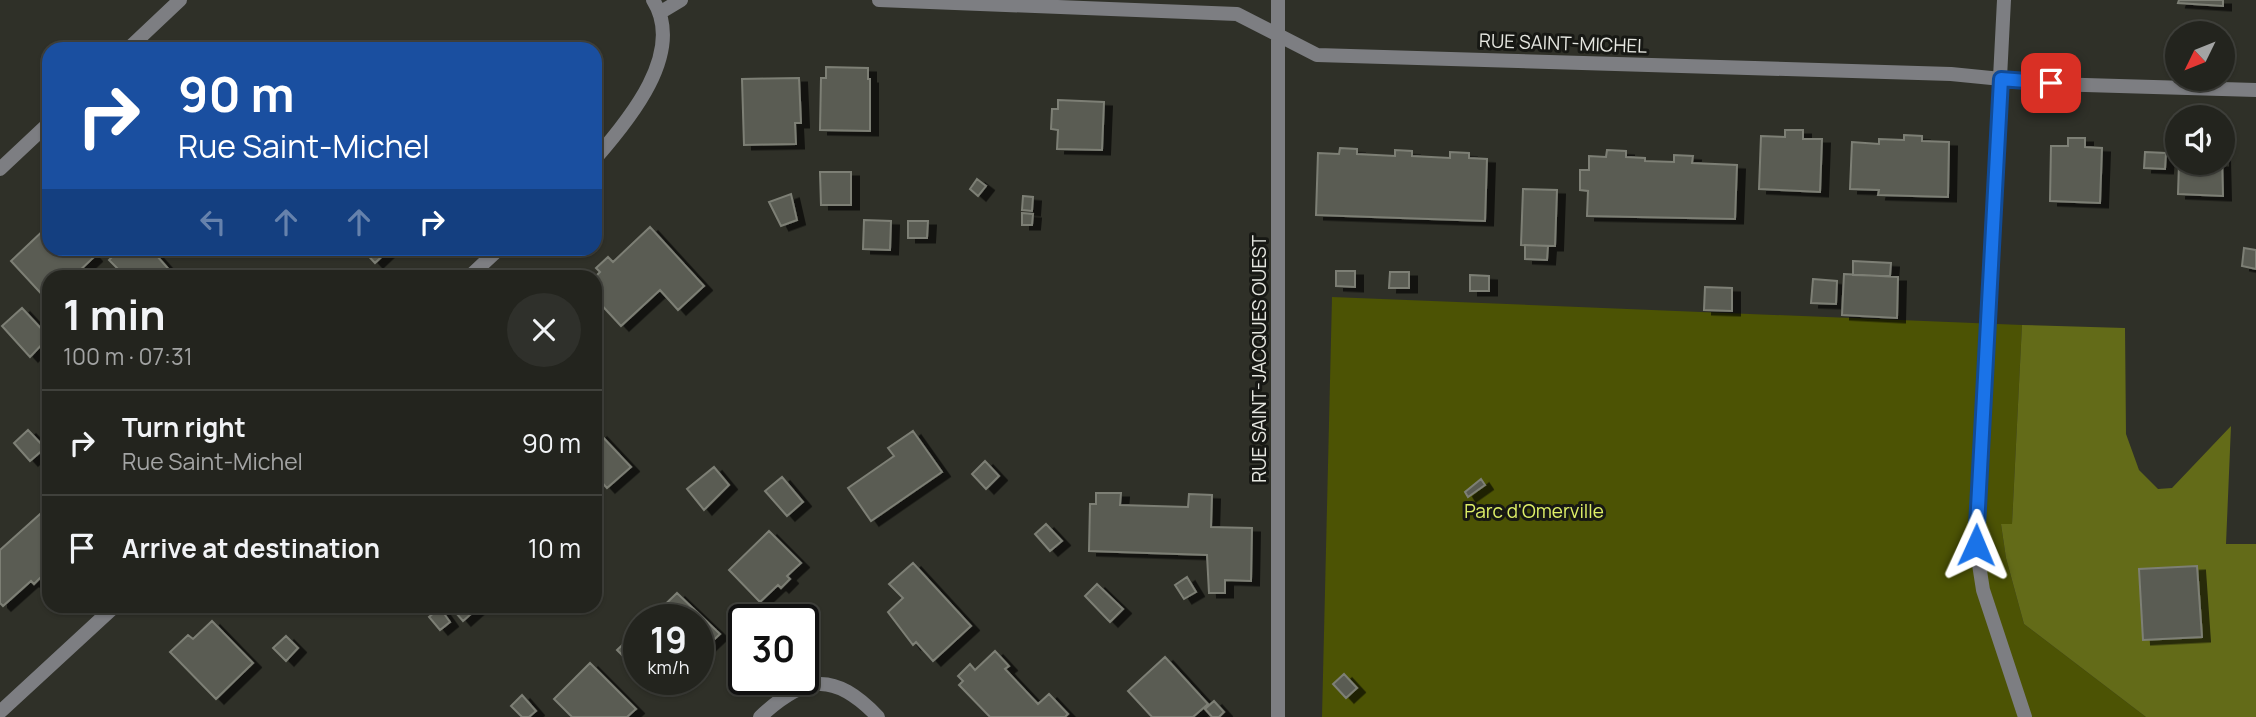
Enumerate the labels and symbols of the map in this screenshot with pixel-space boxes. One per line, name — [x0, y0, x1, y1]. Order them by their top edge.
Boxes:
north arrow — [2165, 21, 2235, 91]
street label: RUE SAINT-MICHEL — [1479, 27, 1648, 59]
pin — [2021, 53, 2081, 113]
street label: RUE SAINT-JACQUES OUEST — [1246, 235, 1272, 483]
park label: Parc d'Omerville — [1464, 498, 1604, 524]
position arrow — [1939, 508, 2013, 582]
speed limit sign: 30 — [728, 604, 819, 695]

